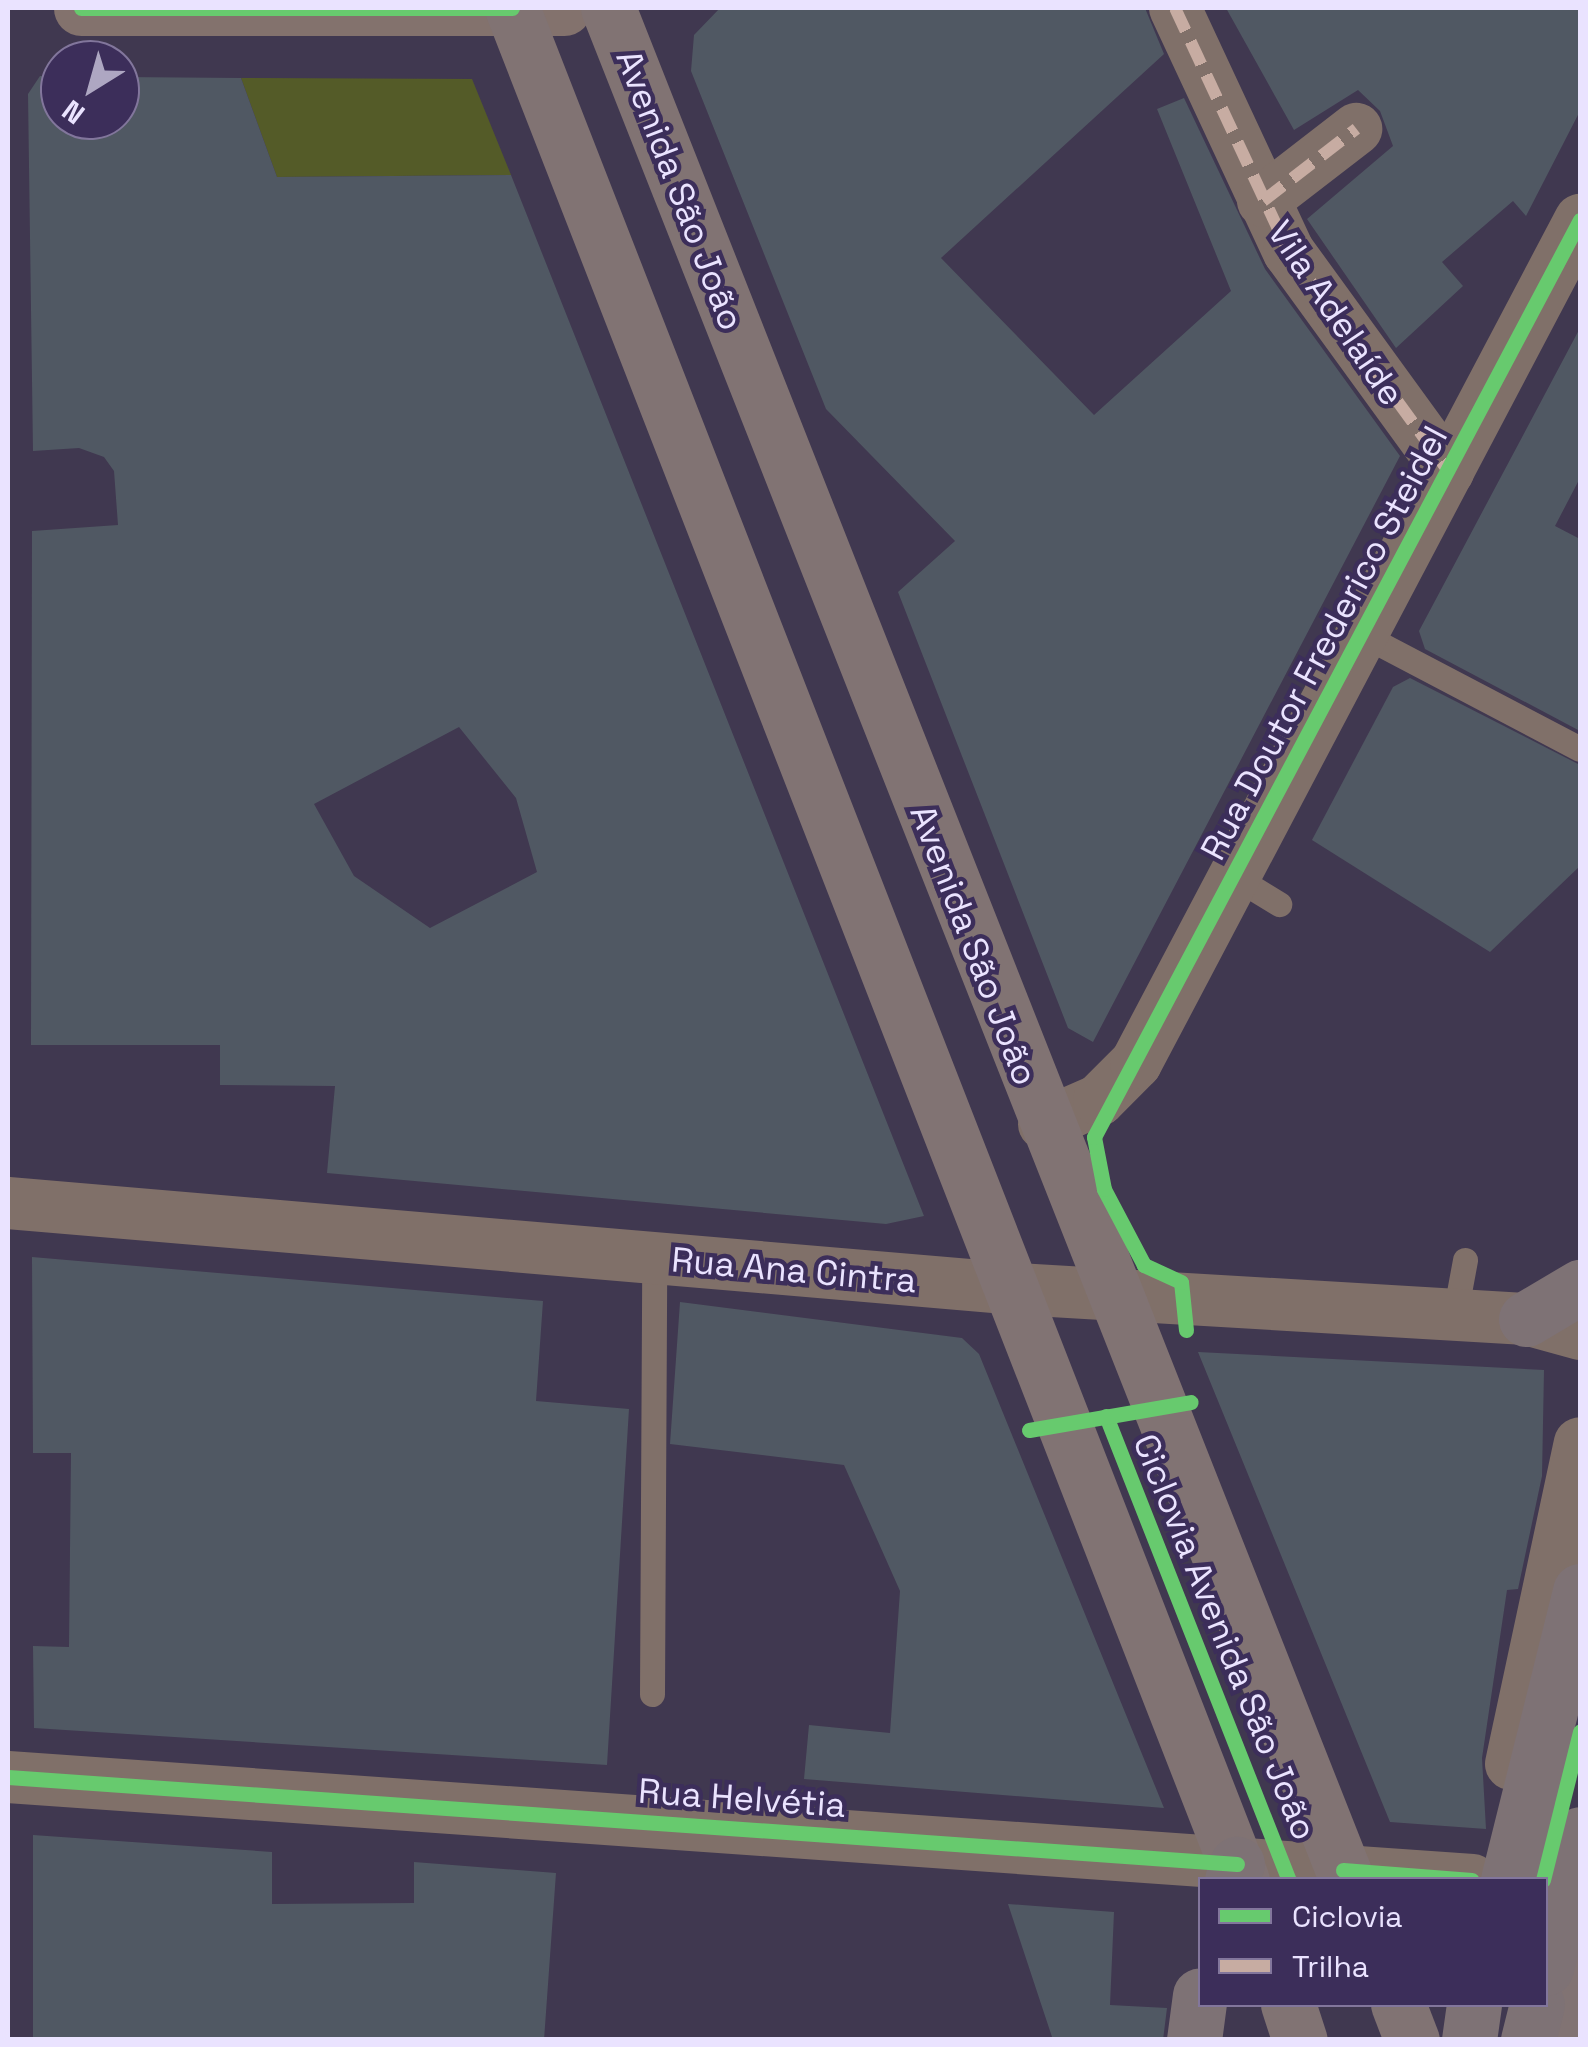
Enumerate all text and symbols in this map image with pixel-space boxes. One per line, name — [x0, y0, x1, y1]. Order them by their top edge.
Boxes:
north arrow — [40, 40, 140, 140]
street label: Avenida São João — [607, 44, 753, 336]
text: N — [55, 92, 91, 132]
street label: Vila Adelaíde — [1259, 213, 1413, 413]
street label: Rua Doutor Frederico Steidel — [1192, 419, 1456, 867]
street label: Avenida São João — [901, 799, 1047, 1091]
street label: Rua Ana Cintra — [670, 1238, 918, 1302]
street label: Ciclovia Avenida São João — [1124, 1428, 1326, 1846]
street label: Rua Helvétia — [637, 1770, 847, 1826]
legend — [1198, 1877, 1548, 2007]
text: Ciclovia — [1292, 1897, 1403, 1936]
text: Trilha — [1292, 1947, 1369, 1986]

